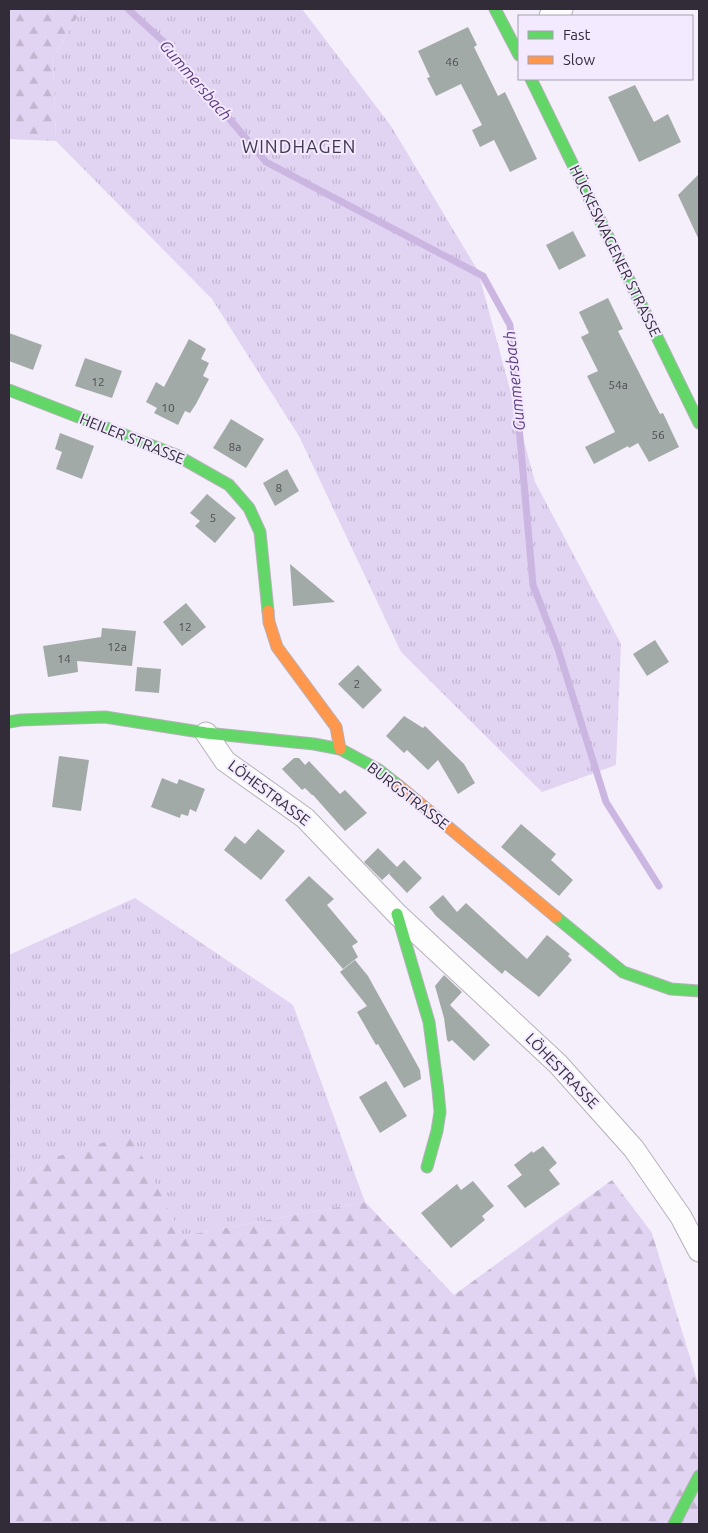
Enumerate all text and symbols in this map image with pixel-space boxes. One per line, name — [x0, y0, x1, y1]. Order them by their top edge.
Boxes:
legend — [518, 15, 693, 80]
text: Fast — [563, 26, 591, 43]
water label: Gummersbach — [156, 36, 236, 124]
text: Slow — [563, 51, 596, 68]
house number: 46 — [445, 55, 459, 68]
district label: WINDHAGEN — [242, 136, 356, 156]
street label: HÜCKESWAGENER STRASSE — [566, 162, 665, 339]
water label: Gummersbach — [500, 330, 528, 432]
house number: 12 — [91, 375, 105, 388]
house number: 54a — [608, 378, 628, 391]
house number: 10 — [161, 401, 175, 414]
street label: HEILER STRASSE — [77, 410, 187, 467]
house number: 56 — [651, 428, 665, 441]
house number: 8a — [229, 440, 241, 453]
house number: 8 — [276, 481, 283, 494]
house number: 5 — [210, 511, 216, 524]
house number: 12 — [178, 620, 192, 633]
house number: 12a — [107, 640, 127, 653]
house number: 14 — [57, 652, 71, 665]
house number: 2 — [354, 677, 360, 690]
street label: LÖHESTRASSE — [225, 756, 313, 829]
street label: BURGSTRASSE — [364, 758, 453, 833]
street label: LÖHESTRASSE — [522, 1030, 602, 1112]

